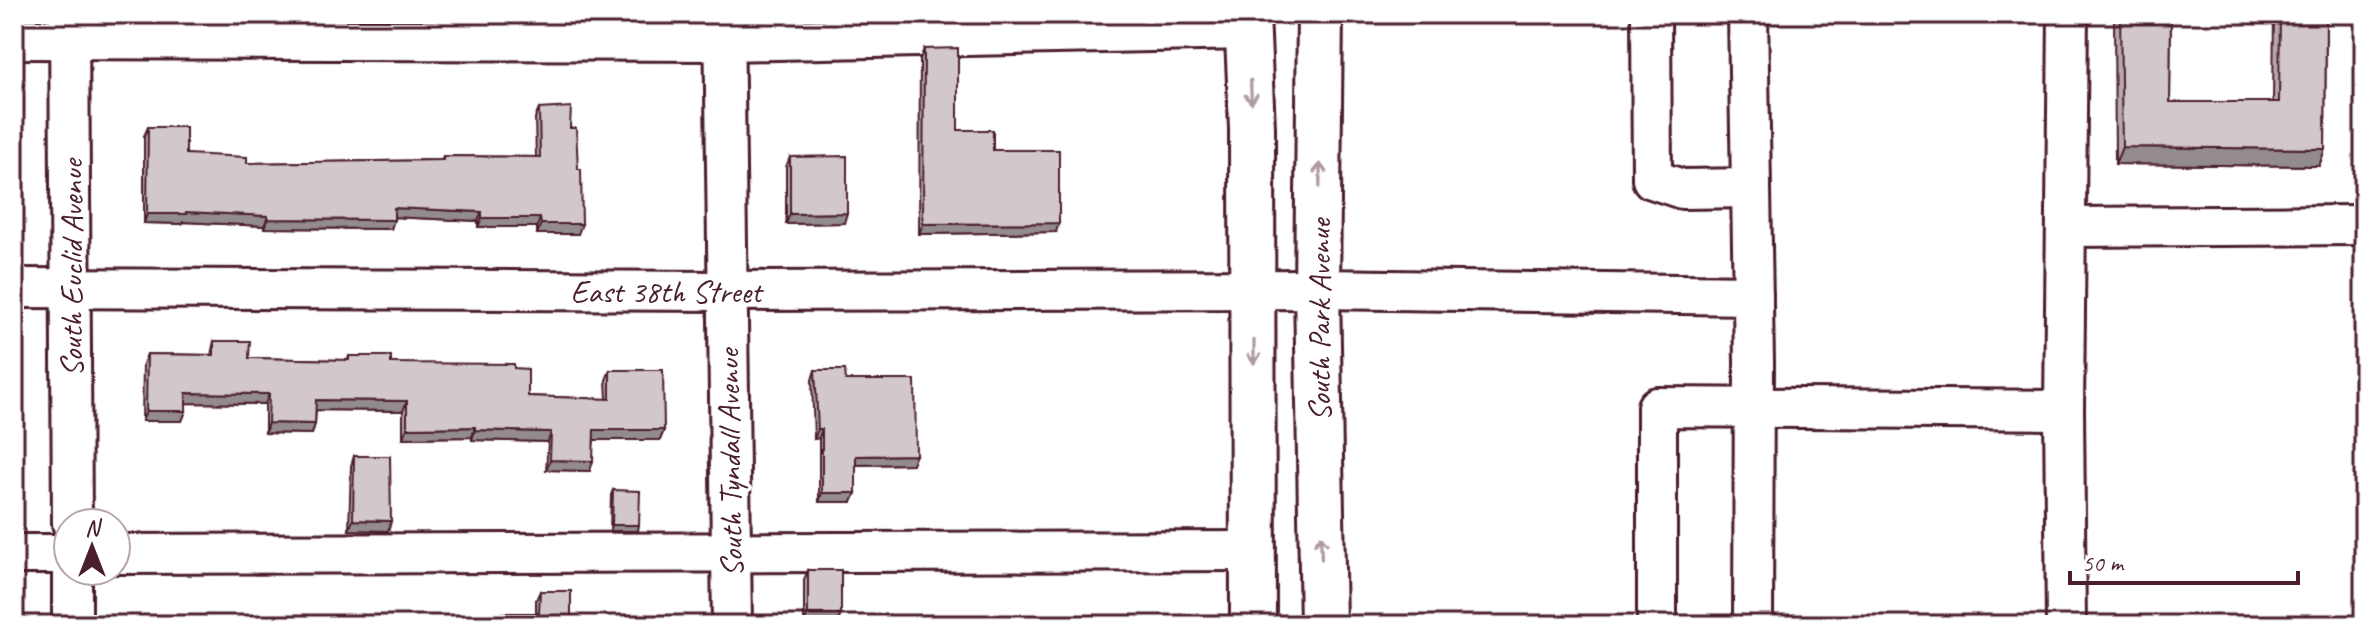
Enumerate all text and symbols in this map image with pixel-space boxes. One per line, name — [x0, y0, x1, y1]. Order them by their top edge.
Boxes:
one-way arrow — [1243, 78, 1258, 105]
street label: South Euclid Avenue — [51, 157, 92, 377]
one-way arrow — [1312, 162, 1327, 189]
street label: South Park Avenue — [1299, 216, 1340, 421]
street label: East 38th Street — [571, 271, 765, 312]
one-way arrow — [1246, 338, 1262, 365]
street label: South Tyndall Avenue — [707, 346, 752, 577]
north arrow — [52, 507, 132, 587]
text: N — [85, 514, 102, 542]
one-way arrow — [1313, 534, 1329, 561]
scale bar — [2070, 535, 2298, 585]
text: 50 m — [2082, 548, 2125, 578]

